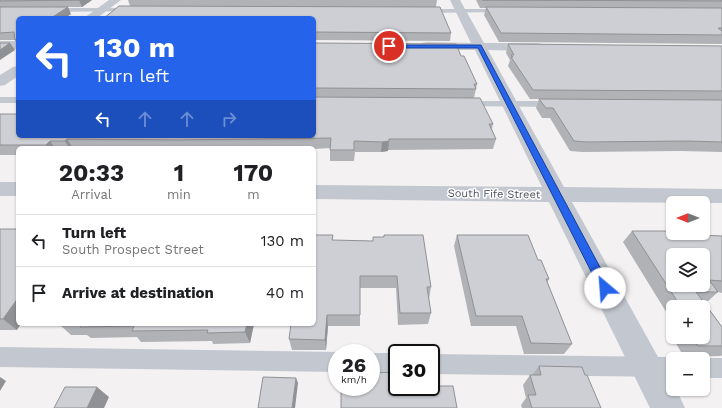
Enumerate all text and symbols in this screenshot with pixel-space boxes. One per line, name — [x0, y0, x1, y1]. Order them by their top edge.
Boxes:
pin — [372, 29, 406, 63]
text: 130 m — [94, 31, 175, 64]
icon: left — [28, 32, 80, 84]
icon: arrive — [378, 35, 400, 57]
text: Turn left — [94, 65, 169, 86]
icon: left — [92, 108, 114, 130]
icon: ahead — [134, 108, 156, 130]
icon: ahead — [176, 108, 198, 130]
icon: right — [218, 108, 240, 130]
text: 20:33 — [59, 159, 124, 187]
text: 1 — [174, 159, 184, 187]
text: 170 — [234, 159, 273, 187]
text: Arrival — [71, 187, 112, 202]
text: min — [167, 187, 191, 202]
text: m — [247, 187, 260, 202]
street label: South Fife Street — [448, 187, 541, 201]
north arrow — [666, 196, 710, 240]
map controls — [666, 196, 710, 396]
text: Turn left — [62, 224, 126, 242]
icon: left — [28, 230, 50, 252]
text: 130 m — [261, 232, 304, 250]
text: South Prospect Street — [62, 242, 204, 257]
button: layers — [666, 248, 710, 292]
position arrow — [584, 267, 626, 309]
icon: arrive — [28, 282, 50, 304]
text: Arrive at destination — [62, 284, 214, 302]
text: 40 m — [266, 284, 304, 302]
button: + — [666, 300, 710, 344]
speed limit sign: 30 — [388, 344, 440, 396]
button: − — [666, 352, 710, 396]
text: 26 — [342, 353, 366, 377]
text: km/h — [341, 374, 367, 385]

